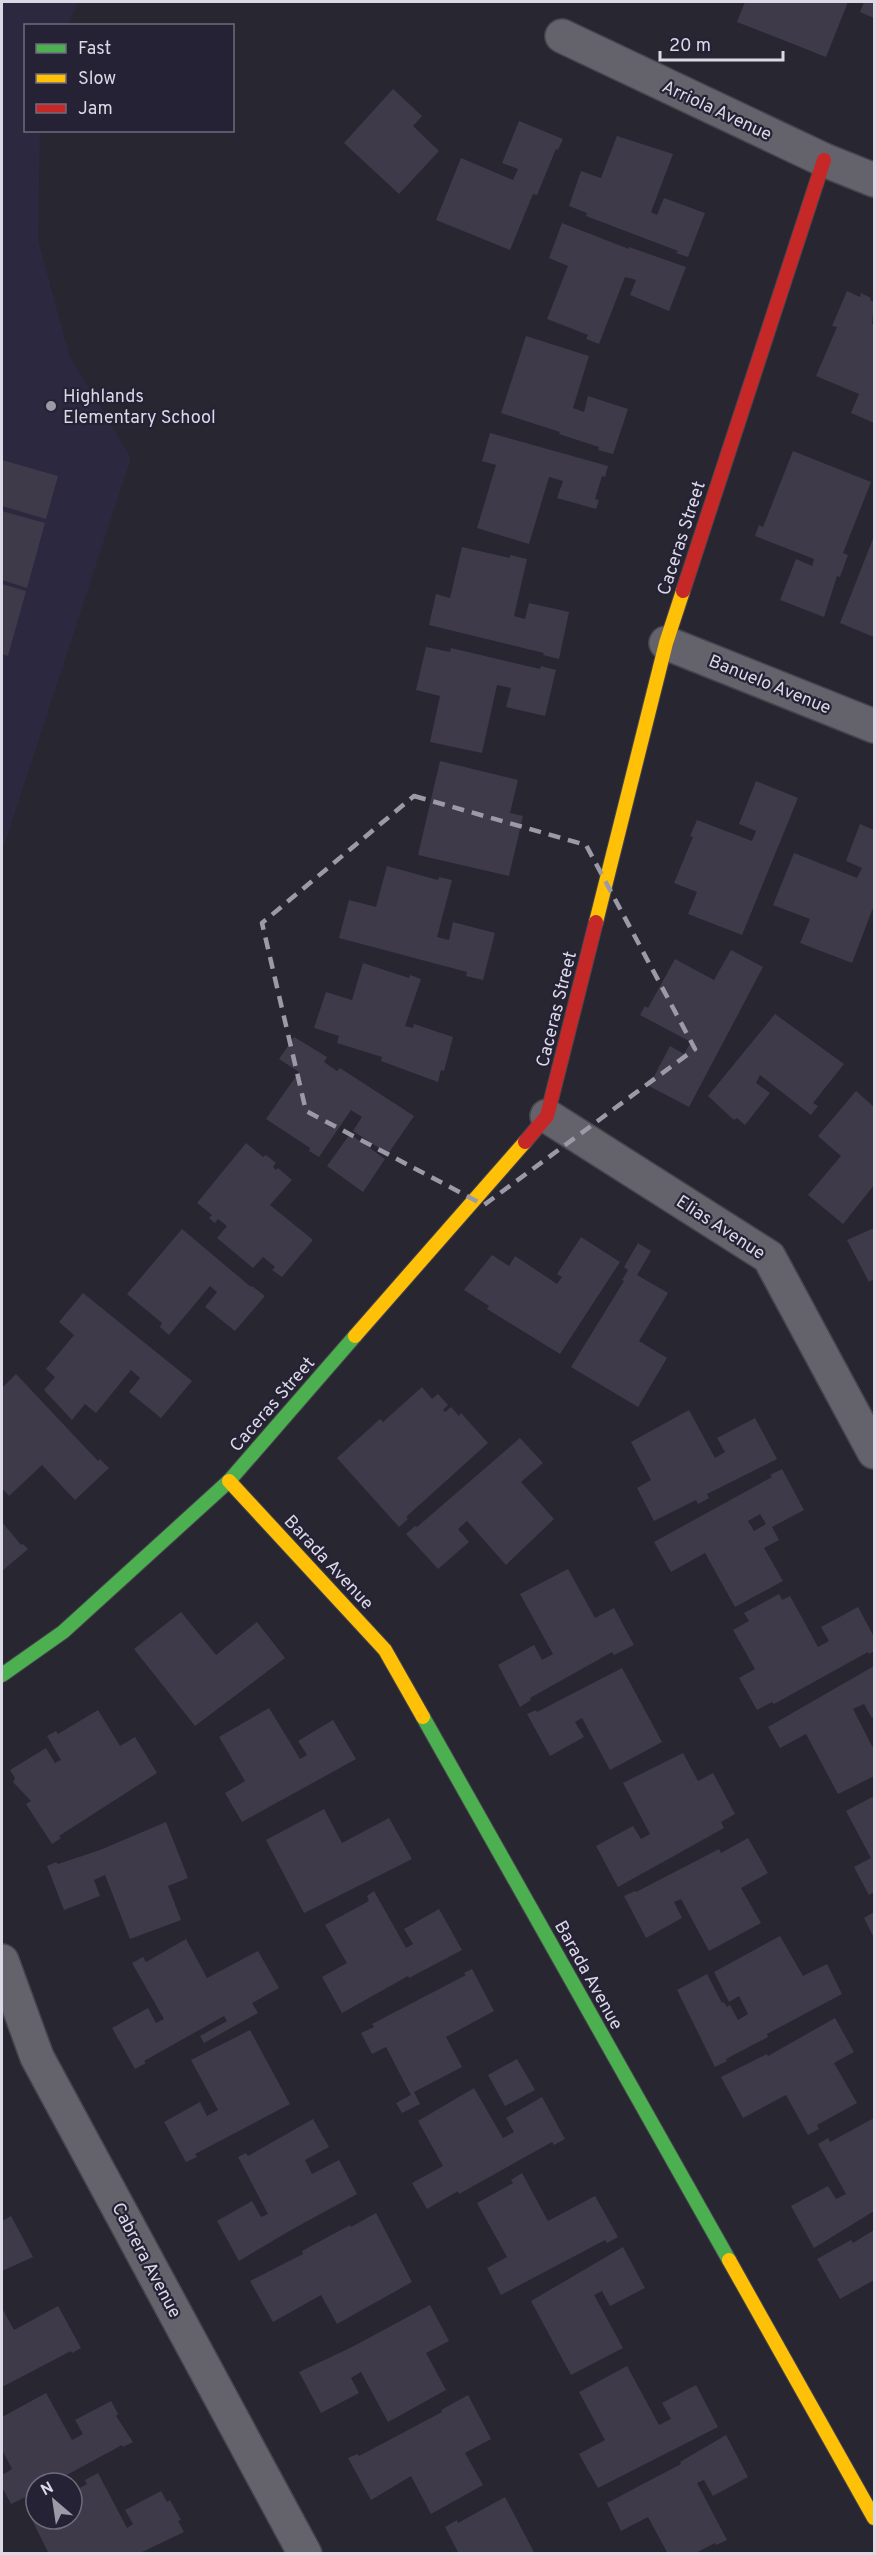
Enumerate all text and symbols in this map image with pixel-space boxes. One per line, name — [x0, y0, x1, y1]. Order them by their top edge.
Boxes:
legend — [24, 24, 234, 132]
scale bar — [660, 24, 783, 62]
text: 20 m — [669, 35, 711, 58]
text: Fast — [78, 38, 111, 61]
text: Slow — [78, 68, 116, 91]
street label: Arriola Avenue — [658, 76, 775, 147]
text: Jam — [78, 98, 113, 121]
place label: Highlands Elementary School — [63, 386, 216, 430]
marker: Highlands Elementary School — [44, 399, 58, 413]
street label: Caceras Street — [653, 478, 712, 598]
street label: Banuelo Avenue — [705, 650, 834, 720]
street label: Caceras Street — [532, 949, 583, 1070]
street label: Elias Avenue — [671, 1191, 769, 1266]
street label: Caceras Street — [226, 1353, 321, 1457]
street label: Barada Avenue — [278, 1511, 378, 1615]
street label: Barada Avenue — [548, 1917, 627, 2034]
street label: Cabrera Avenue — [106, 2199, 186, 2322]
north arrow — [24, 2471, 84, 2531]
text: N — [38, 2478, 58, 2501]

